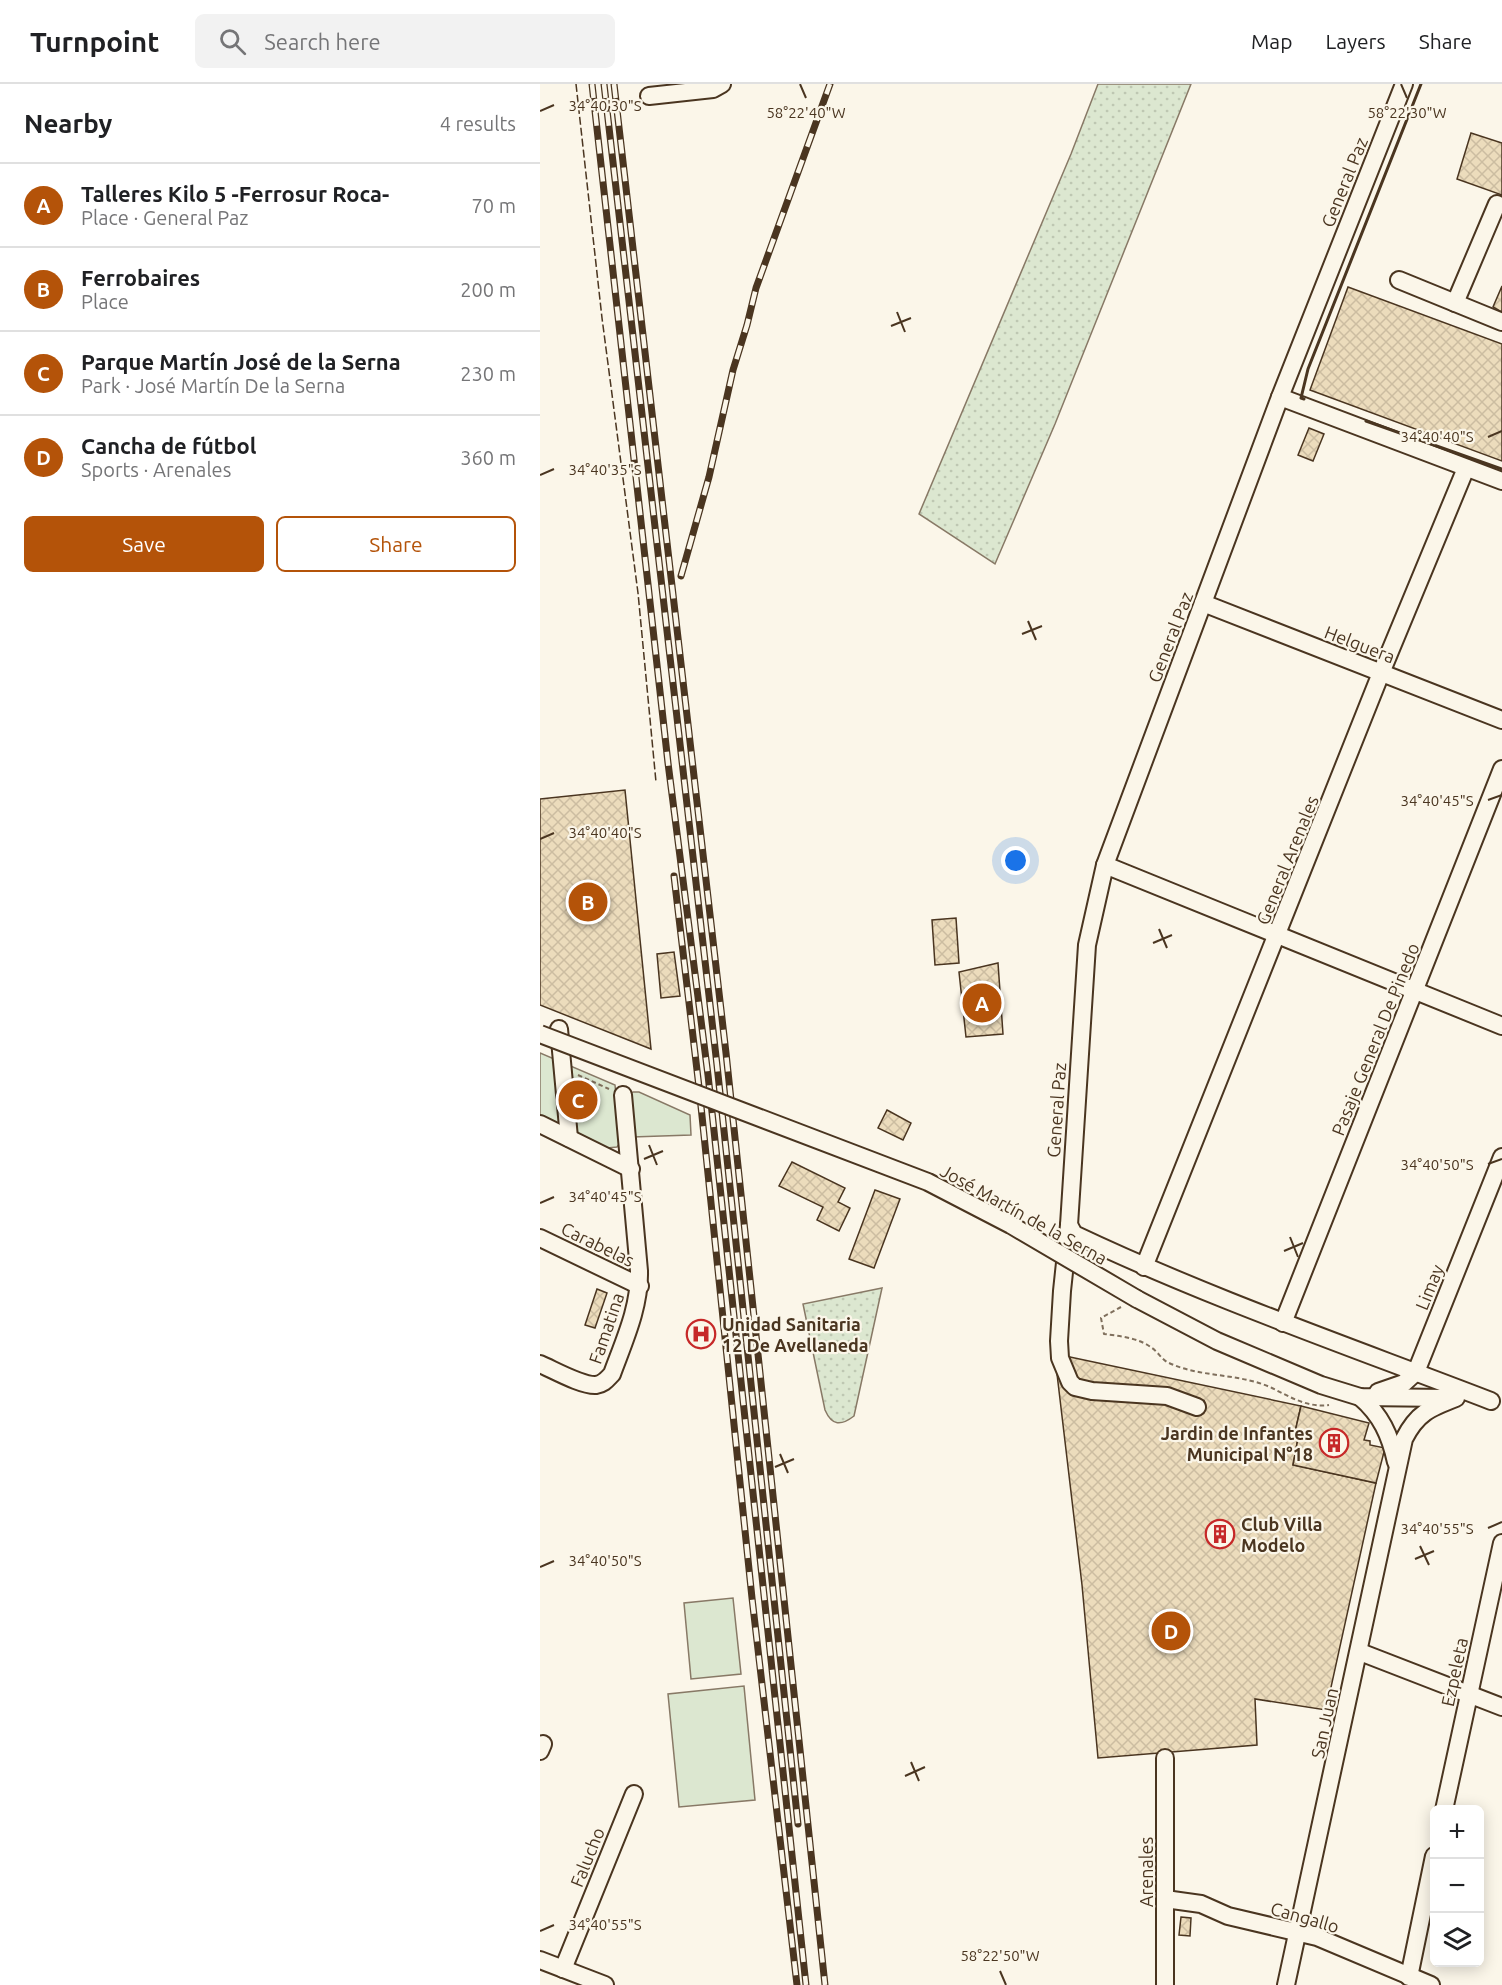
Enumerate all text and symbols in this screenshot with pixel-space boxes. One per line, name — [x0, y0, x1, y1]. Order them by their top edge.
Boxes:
search box — [195, 14, 615, 68]
icon: search — [216, 25, 249, 58]
text: Turnpoint — [30, 26, 159, 57]
text: Search here — [264, 29, 381, 54]
text: Map — [1251, 29, 1292, 53]
text: Layers — [1325, 29, 1386, 53]
text: Share — [1419, 29, 1472, 53]
text: 34°40'30"S — [568, 97, 642, 114]
text: 58°22'40"W — [766, 104, 846, 121]
text: 58°22'30"W — [1367, 104, 1447, 121]
text: Nearby — [24, 109, 112, 138]
text: 4 results — [440, 112, 516, 135]
street label: General Paz — [1317, 134, 1371, 230]
text: Talleres Kilo 5 -Ferrosur Roca- — [81, 181, 389, 206]
text: A — [36, 194, 51, 217]
text: 70 m — [472, 194, 516, 217]
text: Place · General Paz — [81, 206, 249, 229]
text: Ferrobaires — [81, 265, 200, 290]
text: B — [37, 278, 50, 301]
text: 200 m — [460, 278, 516, 301]
text: Place — [81, 290, 129, 313]
text: Parque Martín José de la Serna — [81, 349, 401, 374]
text: C — [37, 362, 50, 385]
text: 230 m — [460, 362, 516, 385]
text: Park · José Martín De la Serna — [81, 374, 345, 397]
text: 34°40'40"S — [1400, 428, 1474, 445]
text: Cancha de fútbol — [81, 433, 256, 458]
text: D — [36, 446, 51, 469]
text: 360 m — [460, 446, 516, 469]
text: Sports · Arenales — [81, 458, 231, 481]
text: 34°40'35"S — [568, 461, 642, 478]
button: Save — [24, 516, 264, 572]
button: Share — [276, 516, 516, 572]
street label: General Paz — [1144, 589, 1196, 685]
street label: Helguera — [1322, 621, 1398, 667]
street label: General Arenales — [1252, 792, 1322, 927]
text: 34°40'45"S — [1400, 792, 1474, 809]
text: 34°40'40"S — [568, 824, 642, 841]
your location — [1001, 846, 1030, 875]
pin: B — [568, 880, 608, 924]
street label: Pasaje General De Pinedo — [1327, 940, 1423, 1138]
pin: A — [962, 980, 1002, 1026]
street label: General Paz — [1043, 1062, 1069, 1158]
pin: C — [558, 1078, 597, 1122]
text: 34°40'50"S — [1400, 1156, 1474, 1173]
street label: José Martín de la Serna — [937, 1160, 1111, 1268]
text: 34°40'45"S — [568, 1188, 642, 1205]
street label: Carabelas — [558, 1218, 638, 1270]
street label: Limay — [1411, 1261, 1447, 1313]
street label: Famatina — [585, 1290, 627, 1366]
place label: Unidad Sanitaria 12 De Avellaneda — [722, 1314, 869, 1355]
hospital icon: Unidad Sanitaria 12 De Avellaneda — [685, 1318, 717, 1350]
place label: Jardin de Infantes Municipal N°18 — [1161, 1423, 1313, 1464]
building icon: Jardin de Infantes Municipal N°18 — [1318, 1427, 1350, 1459]
place label: Club Villa Modelo — [1241, 1514, 1323, 1555]
building icon: Club Villa Modelo — [1204, 1518, 1236, 1550]
text: 34°40'55"S — [1400, 1520, 1474, 1537]
text: 34°40'50"S — [568, 1552, 642, 1569]
pin: D — [1152, 1608, 1190, 1654]
street label: Ezpeleta — [1437, 1636, 1471, 1708]
street label: San Juan — [1307, 1686, 1341, 1760]
map controls — [1430, 1805, 1484, 1967]
button: + — [1430, 1805, 1484, 1859]
street label: Falucho — [566, 1824, 608, 1890]
street label: Arenales — [1136, 1837, 1156, 1907]
button: − — [1430, 1859, 1484, 1913]
street label: Cangallo — [1269, 1898, 1341, 1936]
button: layers — [1430, 1913, 1484, 1967]
text: 34°40'55"S — [568, 1916, 642, 1933]
text: 58°22'50"W — [960, 1947, 1040, 1964]

